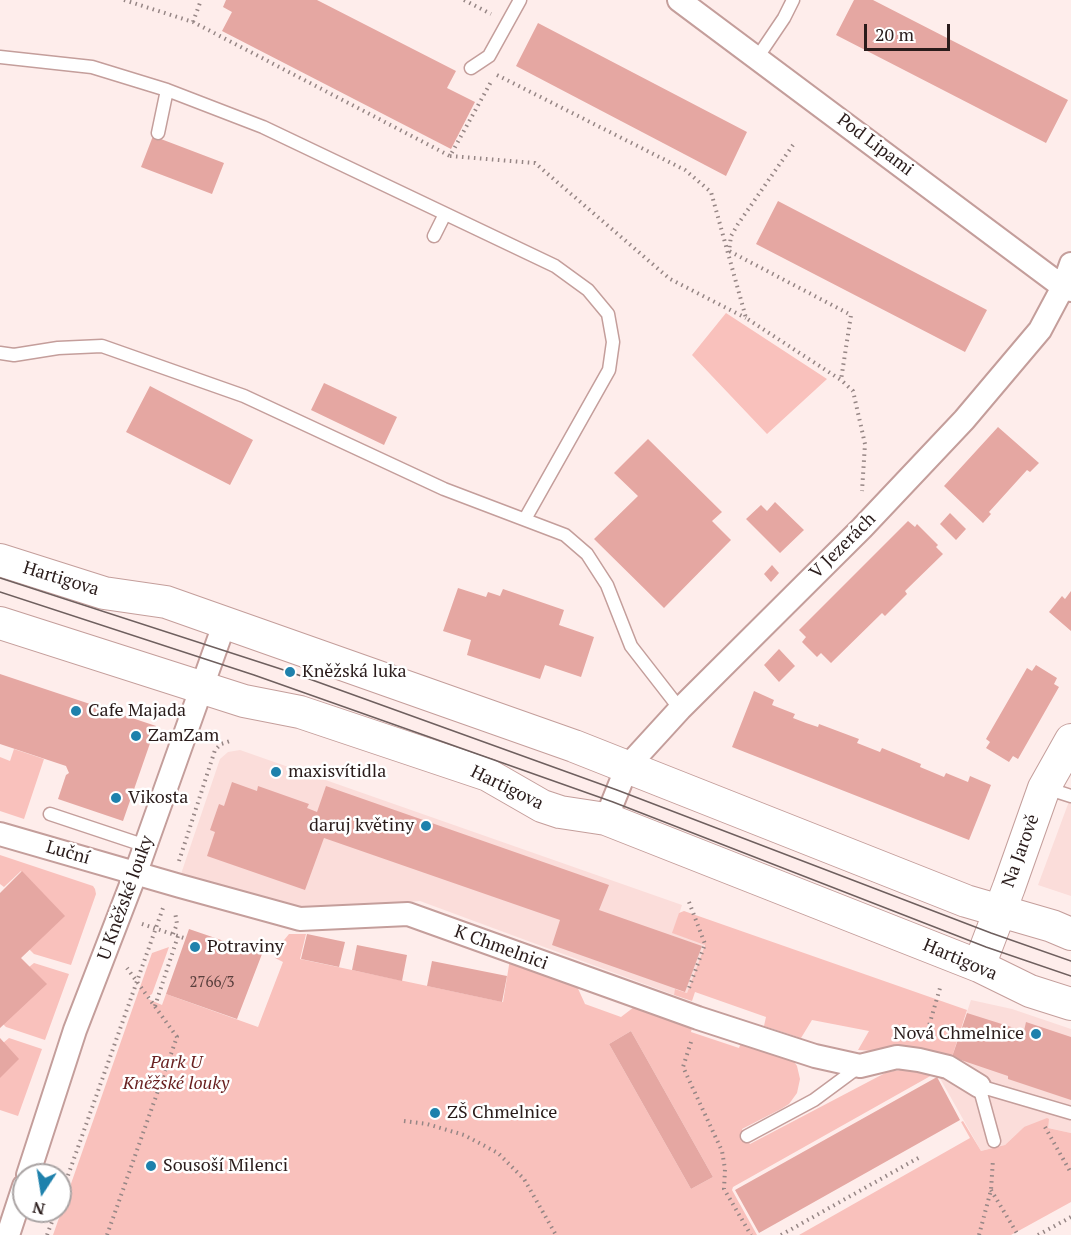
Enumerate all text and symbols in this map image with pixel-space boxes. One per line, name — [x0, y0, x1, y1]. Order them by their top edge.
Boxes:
scale bar — [867, 12, 952, 50]
text: 20 m — [875, 22, 914, 46]
street label: Pod Lipami — [833, 109, 917, 181]
street label: V Jezerách — [806, 509, 880, 583]
street label: Hartigova — [20, 557, 102, 601]
place label: Kněžská luka — [302, 661, 407, 683]
marker: Kněžská luka — [283, 665, 297, 679]
place label: Cafe Majada — [88, 700, 186, 722]
marker: Cafe Majada — [69, 704, 83, 718]
place label: ZamZam — [148, 725, 219, 747]
marker: ZamZam — [129, 729, 143, 743]
place label: maxisvítidla — [288, 761, 386, 783]
street label: Hartigova — [467, 761, 547, 815]
marker: maxisvítidla — [269, 765, 283, 779]
place label: Vikosta — [128, 787, 188, 809]
marker: Vikosta — [109, 791, 123, 805]
street label: Na Jarově — [998, 811, 1044, 891]
place label: daruj květiny — [309, 815, 414, 837]
marker: daruj květiny — [419, 819, 433, 833]
street label: U Kněžské louky — [93, 833, 159, 963]
street label: Luční — [44, 836, 92, 870]
street label: K Chmelnici — [451, 921, 551, 975]
street label: Hartigova — [920, 935, 1000, 985]
place label: Potraviny — [207, 936, 284, 958]
marker: Potraviny — [188, 940, 202, 954]
house number: 2766/3 — [189, 974, 235, 992]
place label: Nová Chmelnice — [893, 1023, 1024, 1045]
marker: Nová Chmelnice — [1029, 1027, 1043, 1041]
park label: Park U Kněžské louky — [123, 1052, 229, 1094]
place label: ZŠ Chmelnice — [447, 1102, 557, 1124]
marker: ZŠ Chmelnice — [428, 1106, 442, 1120]
place label: Sousoší Milenci — [163, 1155, 288, 1177]
marker: Sousoší Milenci — [144, 1159, 158, 1173]
north arrow — [12, 1163, 72, 1223]
text: N — [30, 1197, 47, 1221]

